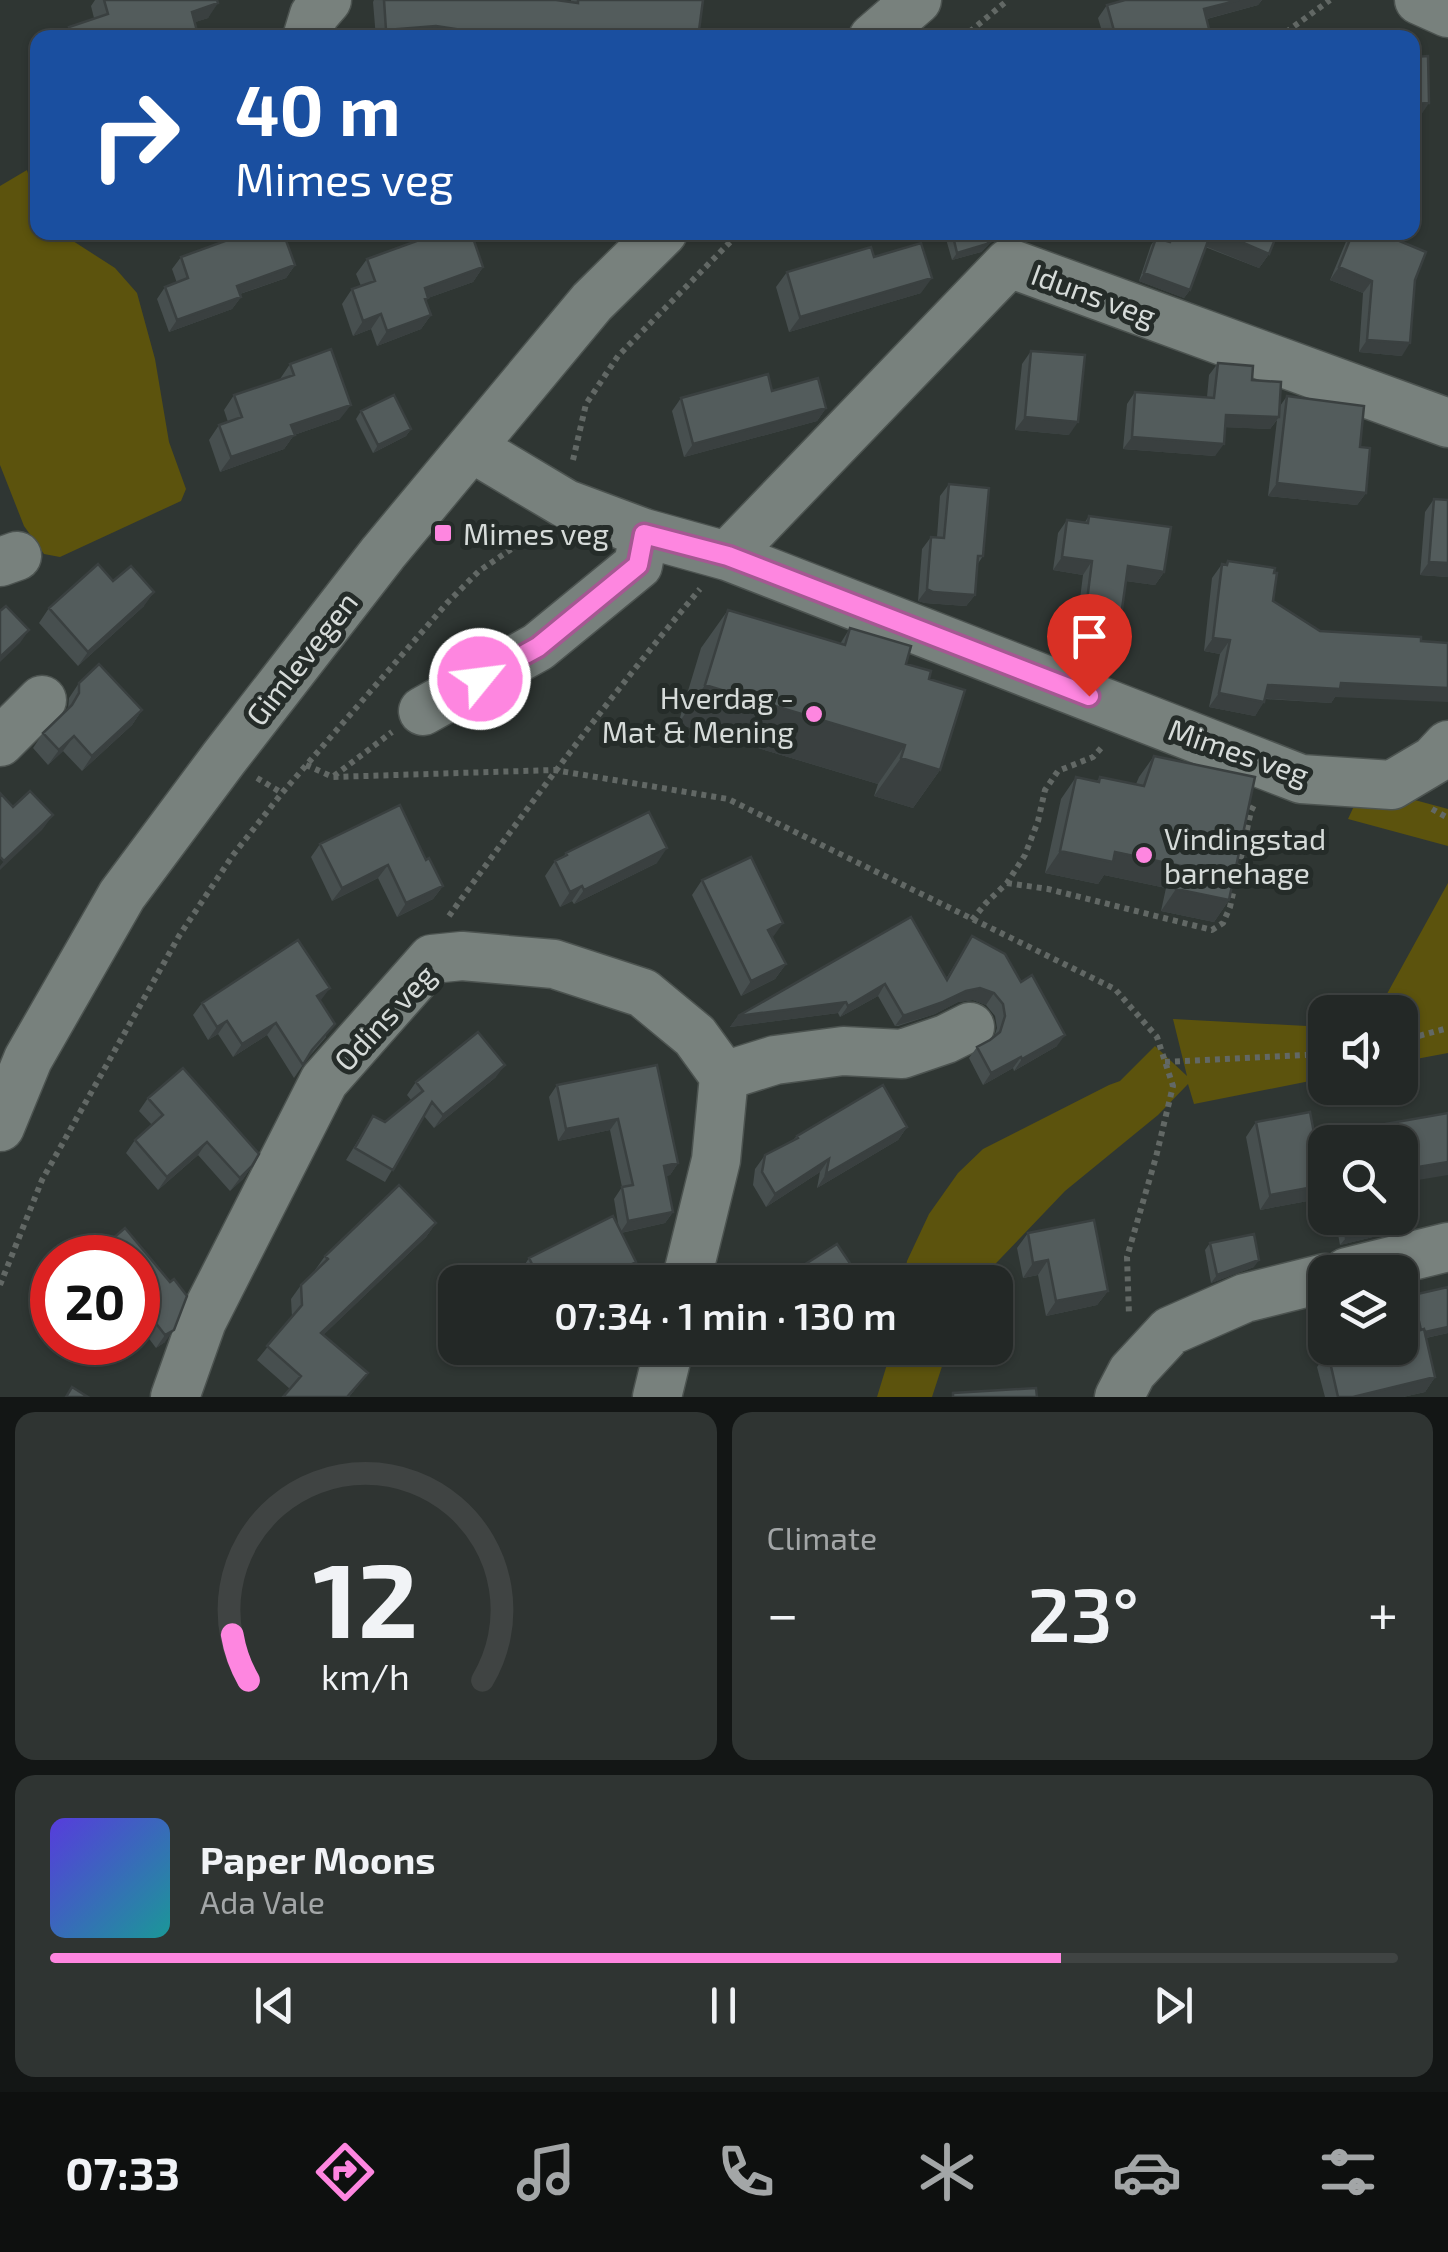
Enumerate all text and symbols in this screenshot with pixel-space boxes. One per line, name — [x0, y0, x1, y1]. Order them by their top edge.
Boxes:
text: 40 m — [235, 66, 401, 150]
icon: right — [70, 70, 200, 200]
text: Mimes veg — [235, 151, 454, 205]
street label: Iduns veg — [1027, 255, 1161, 333]
place label: Mimes veg — [463, 515, 609, 551]
marker: Mimes veg — [432, 522, 454, 544]
street label: Gimlevegen — [238, 584, 364, 732]
pin — [1047, 594, 1132, 697]
icon: arrive — [1062, 609, 1117, 664]
position arrow — [428, 627, 532, 731]
place label: Hverdag - Mat & Mening — [602, 679, 794, 749]
marker: Hverdag - Mat & Mening — [803, 703, 825, 725]
street label: Mimes veg — [1164, 710, 1314, 792]
place label: Vindingstad barnehage — [1164, 820, 1326, 890]
marker: Vindingstad barnehage — [1133, 844, 1155, 866]
street label: Odins veg — [326, 956, 442, 1078]
map controls — [1308, 995, 1418, 1365]
button: sound — [1308, 995, 1418, 1105]
button: search — [1308, 1125, 1418, 1235]
speed limit sign: 20 — [30, 1235, 160, 1365]
button: layers — [1308, 1255, 1418, 1365]
text: 07:34 · 1 min · 130 m — [554, 1292, 897, 1338]
text: Climate — [767, 1518, 877, 1556]
text: 12 — [313, 1534, 418, 1659]
text: 23° — [1027, 1567, 1139, 1657]
text: − — [767, 1579, 799, 1645]
text: + — [1368, 1579, 1398, 1645]
text: km/h — [321, 1654, 410, 1697]
text: Paper Moons — [200, 1836, 436, 1882]
text: Ada Vale — [200, 1882, 325, 1920]
icon: previous — [247, 1978, 302, 2033]
icon: pause — [696, 1978, 751, 2033]
icon: next — [1146, 1978, 1201, 2033]
icon: directions — [310, 2137, 380, 2207]
icon: music — [511, 2137, 581, 2207]
icon: phone — [711, 2137, 781, 2207]
icon: climate — [912, 2137, 982, 2207]
icon: car — [1112, 2137, 1182, 2207]
icon: filters — [1313, 2137, 1383, 2207]
text: 07:33 — [65, 2145, 180, 2199]

